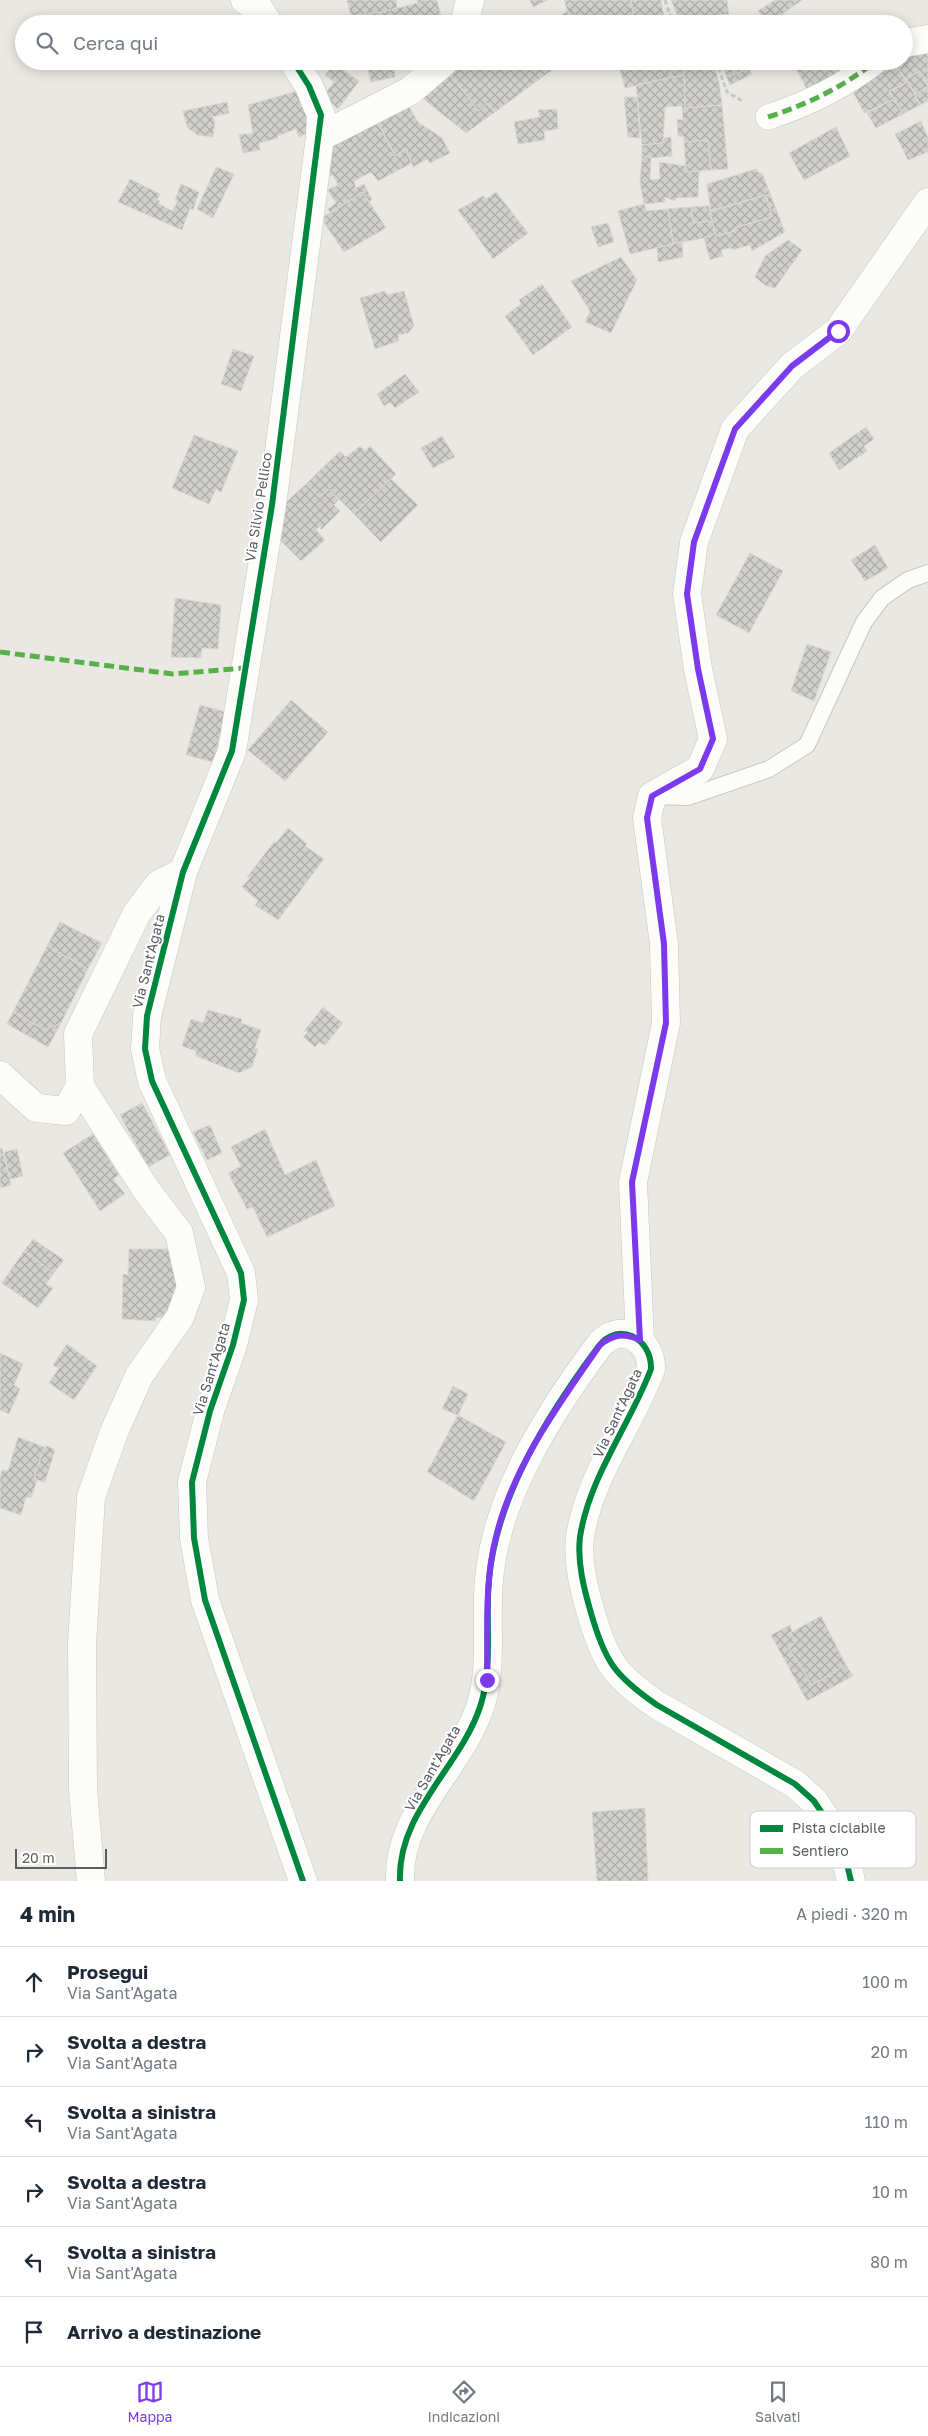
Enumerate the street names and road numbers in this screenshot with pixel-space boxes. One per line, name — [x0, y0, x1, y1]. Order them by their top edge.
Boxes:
street label: Via Silvio Pellico — [241, 451, 275, 563]
street label: Via Sant'Agata — [128, 912, 168, 1010]
street label: Via Sant'Agata — [189, 1320, 233, 1418]
street label: Via Sant'Agata — [589, 1366, 645, 1460]
street label: Via Sant'Agata — [400, 1722, 464, 1814]

